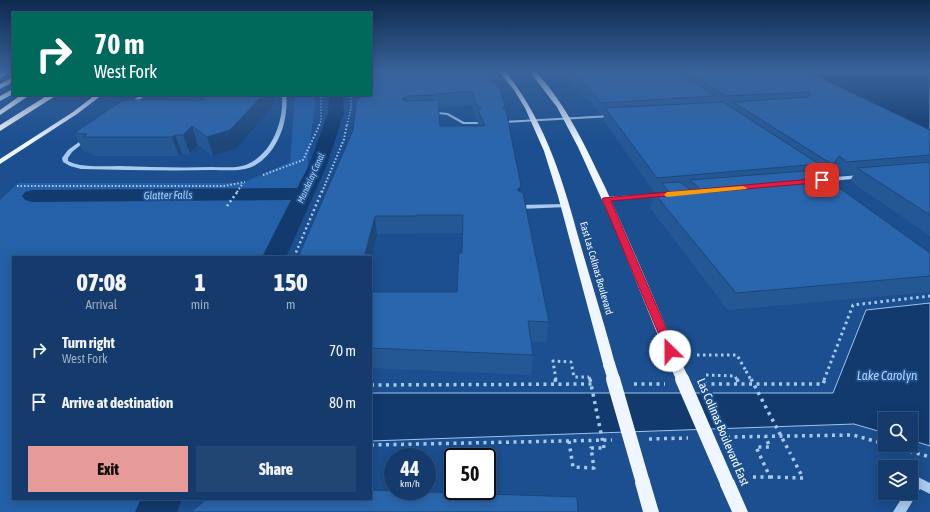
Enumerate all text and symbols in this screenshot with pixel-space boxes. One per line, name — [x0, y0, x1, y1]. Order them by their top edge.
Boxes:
icon: right — [28, 28, 80, 80]
text: 70 m — [94, 28, 144, 60]
text: West Fork — [94, 61, 157, 82]
water label: Mandalay Canal — [296, 151, 326, 205]
pin — [805, 163, 839, 197]
icon: arrive — [811, 169, 833, 191]
water label: Glatter Falls — [144, 189, 193, 201]
street label: East Las Colinas Boulevard — [578, 220, 615, 316]
text: 07:08 — [76, 269, 126, 296]
text: 1 — [194, 269, 206, 296]
text: 150 — [274, 269, 308, 296]
text: Arrival — [85, 297, 117, 312]
text: min — [191, 297, 209, 312]
text: m — [286, 297, 295, 312]
position arrow — [649, 330, 691, 372]
text: Turn right — [62, 334, 115, 351]
icon: right — [28, 339, 50, 361]
text: 70 m — [329, 342, 356, 359]
text: West Fork — [62, 351, 108, 366]
water label: Lake Carolyn — [857, 368, 918, 383]
street label: Las Colinas Boulevard East — [694, 376, 752, 488]
icon: arrive — [28, 391, 50, 413]
text: Arrive at destination — [62, 394, 173, 411]
text: 80 m — [329, 394, 356, 411]
map controls — [878, 412, 918, 500]
button: search — [878, 412, 918, 452]
button: Exit — [28, 446, 188, 492]
button: Share — [196, 446, 356, 492]
speed limit sign: 50 — [444, 448, 496, 500]
text: 44 — [401, 457, 419, 480]
button: layers — [878, 460, 918, 500]
text: km/h — [400, 478, 420, 489]

